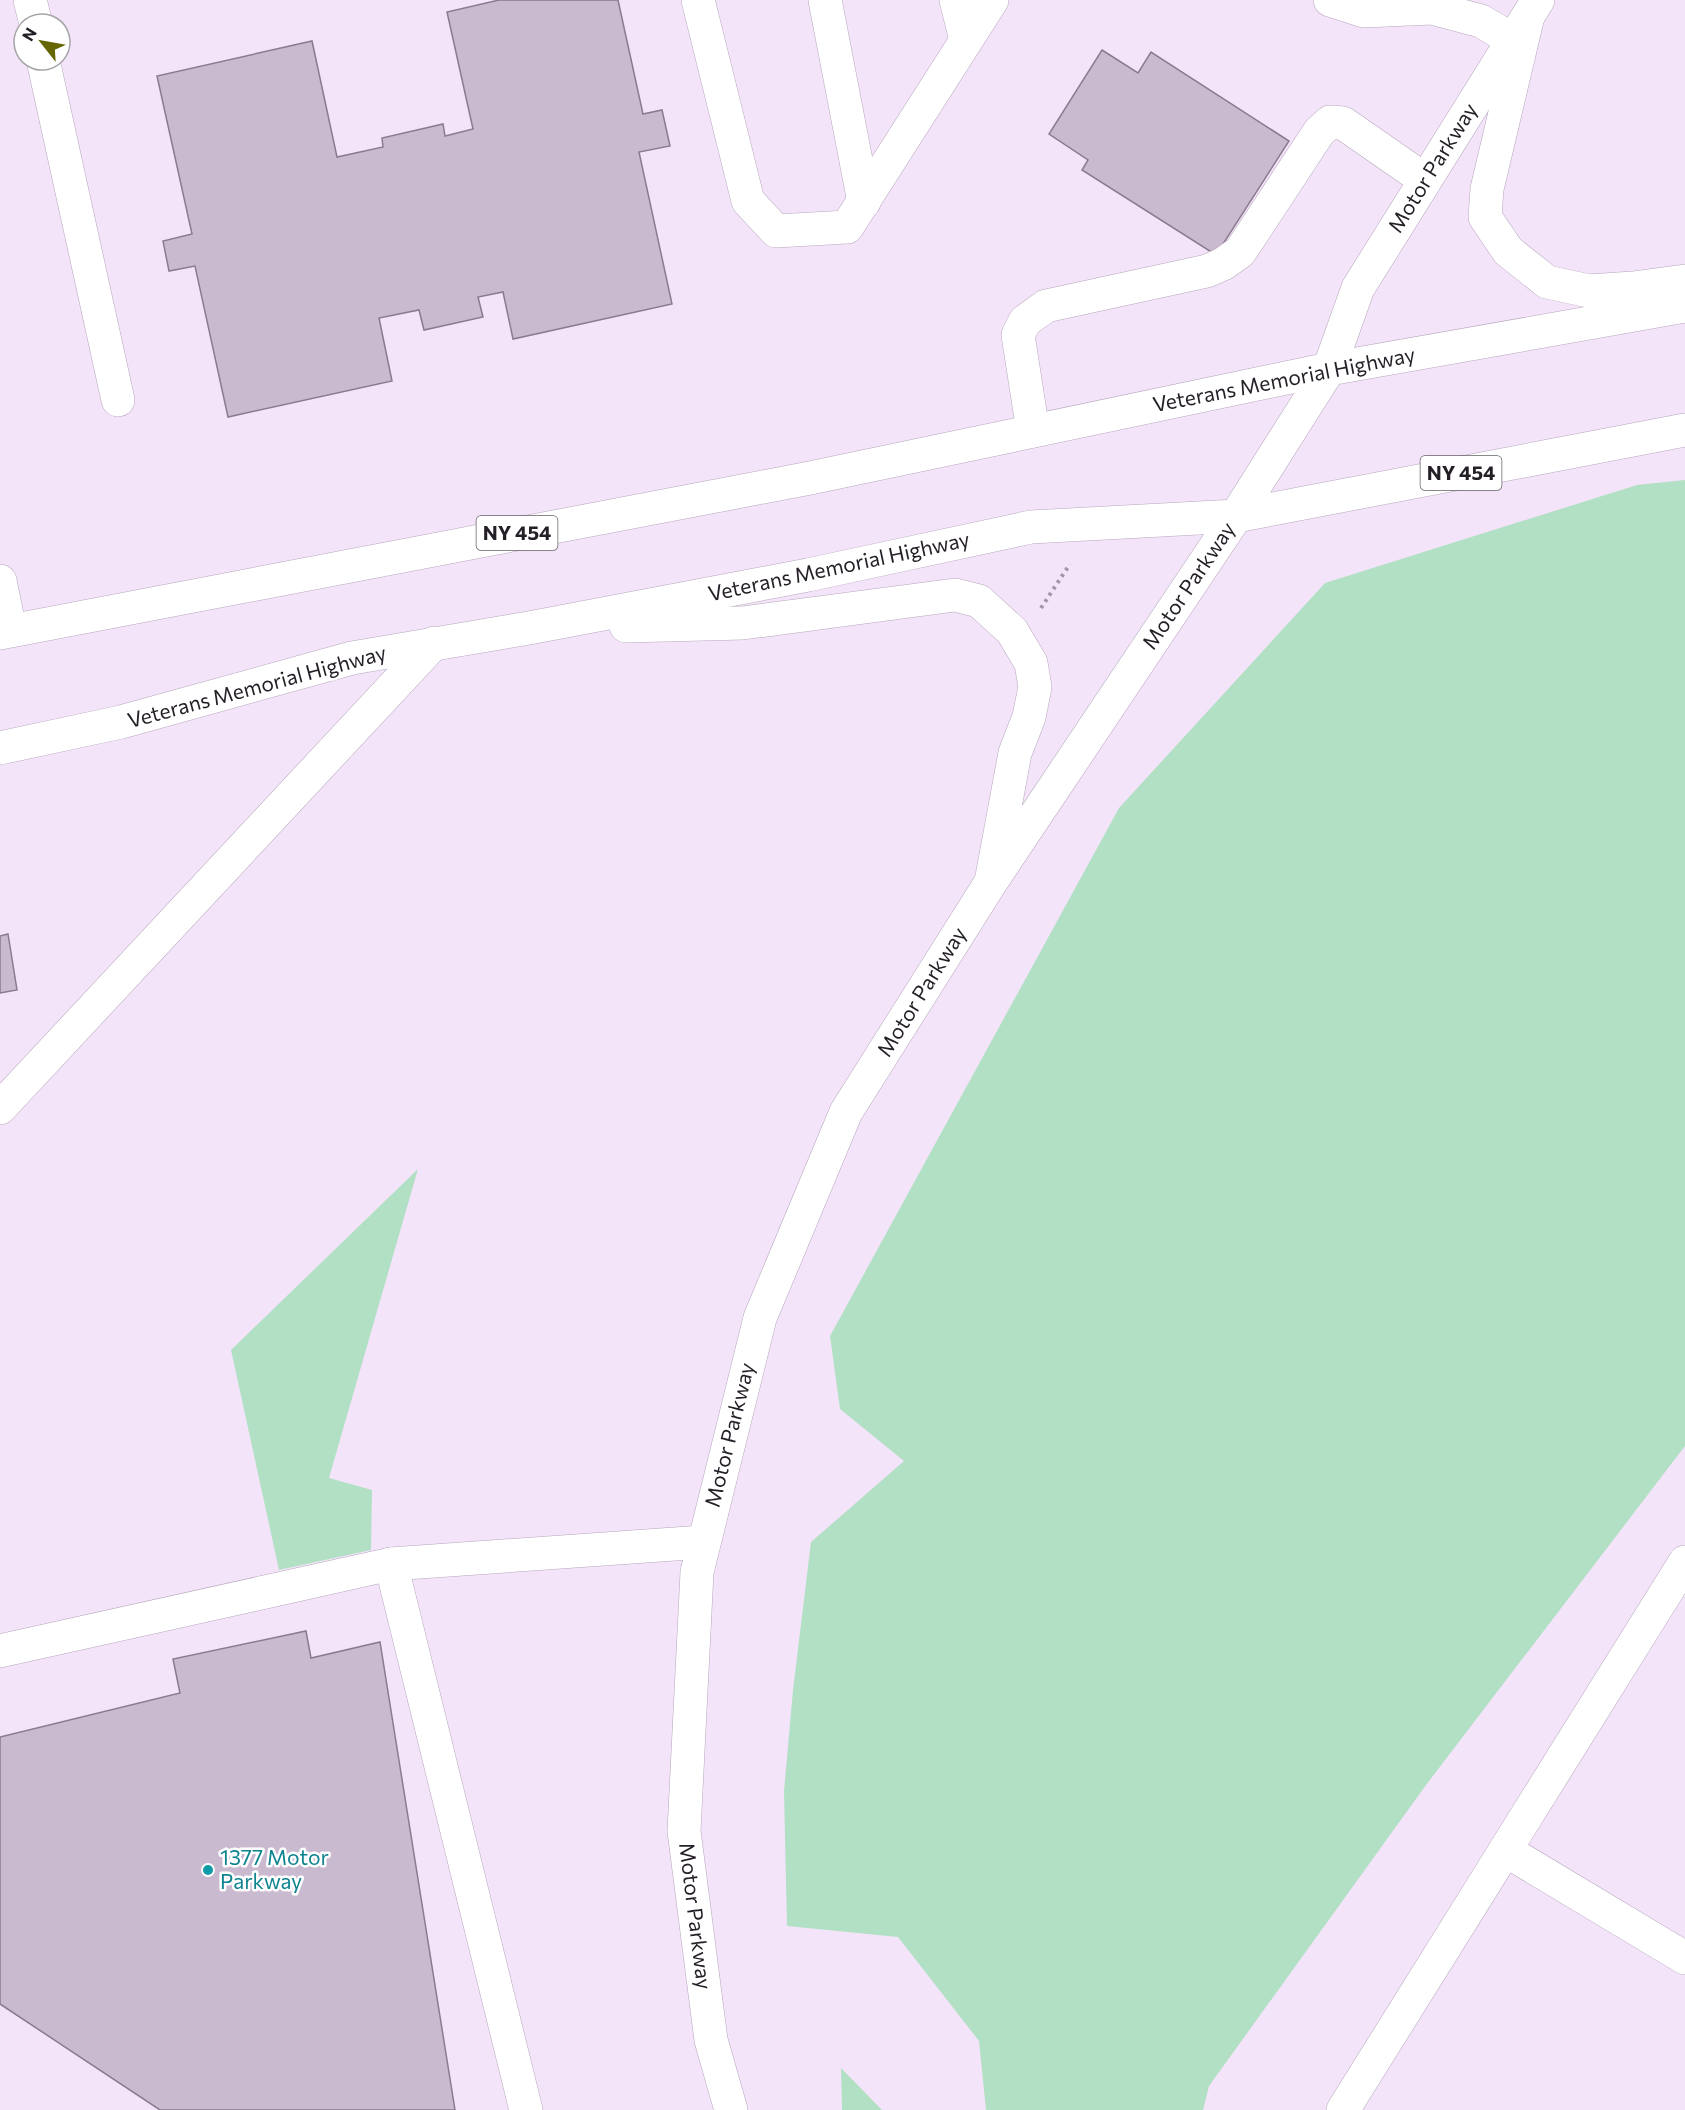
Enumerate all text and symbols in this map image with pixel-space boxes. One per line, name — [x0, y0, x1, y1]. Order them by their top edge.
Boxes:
north arrow — [12, 12, 72, 72]
text: N — [17, 24, 40, 44]
street label: Motor Parkway — [1382, 98, 1482, 237]
street label: Veterans Memorial Highway — [1150, 341, 1417, 416]
road number: NY 454 — [1420, 456, 1502, 490]
road number: NY 454 — [476, 516, 558, 550]
street label: Motor Parkway — [1136, 517, 1240, 654]
street label: Veterans Memorial Highway — [706, 526, 972, 605]
street label: Veterans Memorial Highway — [125, 639, 389, 732]
street label: Motor Parkway — [871, 922, 971, 1061]
street label: Motor Parkway — [699, 1360, 759, 1509]
street label: Motor Parkway — [675, 1841, 718, 1991]
place label: 1377 Motor Parkway — [220, 1844, 329, 1893]
marker: 1377 Motor Parkway — [201, 1863, 215, 1877]

